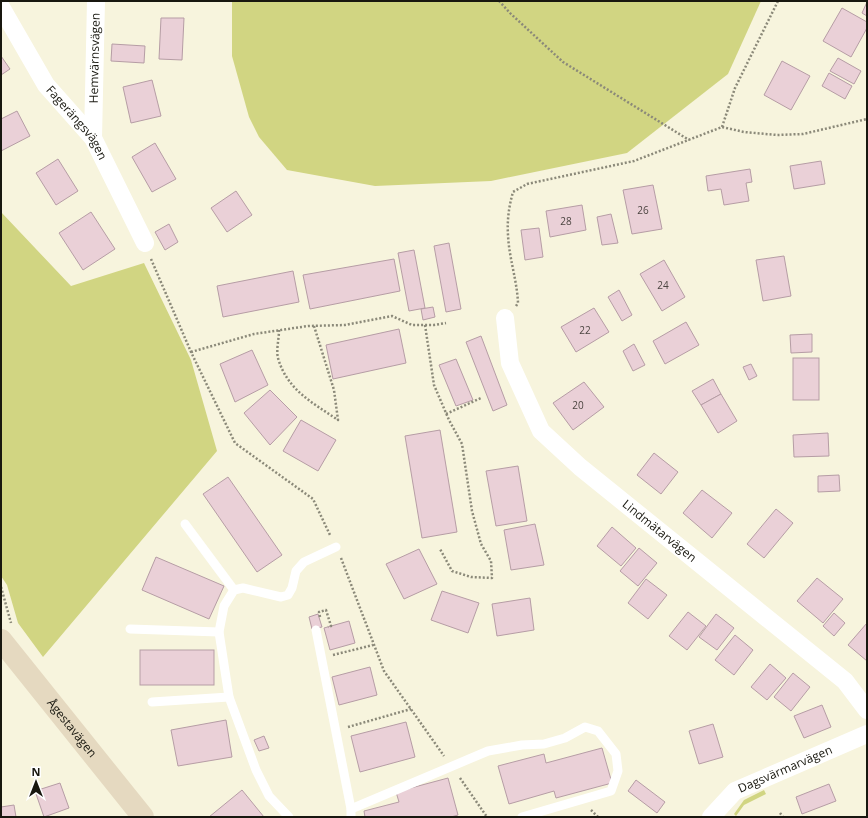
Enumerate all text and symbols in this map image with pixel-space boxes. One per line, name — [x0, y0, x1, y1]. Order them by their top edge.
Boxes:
street label: Hemvärnsvägen — [85, 12, 104, 104]
street label: Fagerängsvägen — [42, 82, 111, 163]
house number: 26 — [637, 203, 649, 217]
house number: 28 — [560, 214, 572, 228]
house number: 24 — [657, 278, 669, 292]
house number: 22 — [579, 323, 591, 337]
house number: 20 — [572, 398, 584, 412]
street label: Lindmätarvägen — [619, 495, 700, 566]
street label: Ågestavägen — [43, 695, 101, 761]
street label: Dagsvärmarvägen — [735, 741, 835, 797]
north arrow — [16, 762, 56, 802]
text: N — [32, 764, 40, 779]

